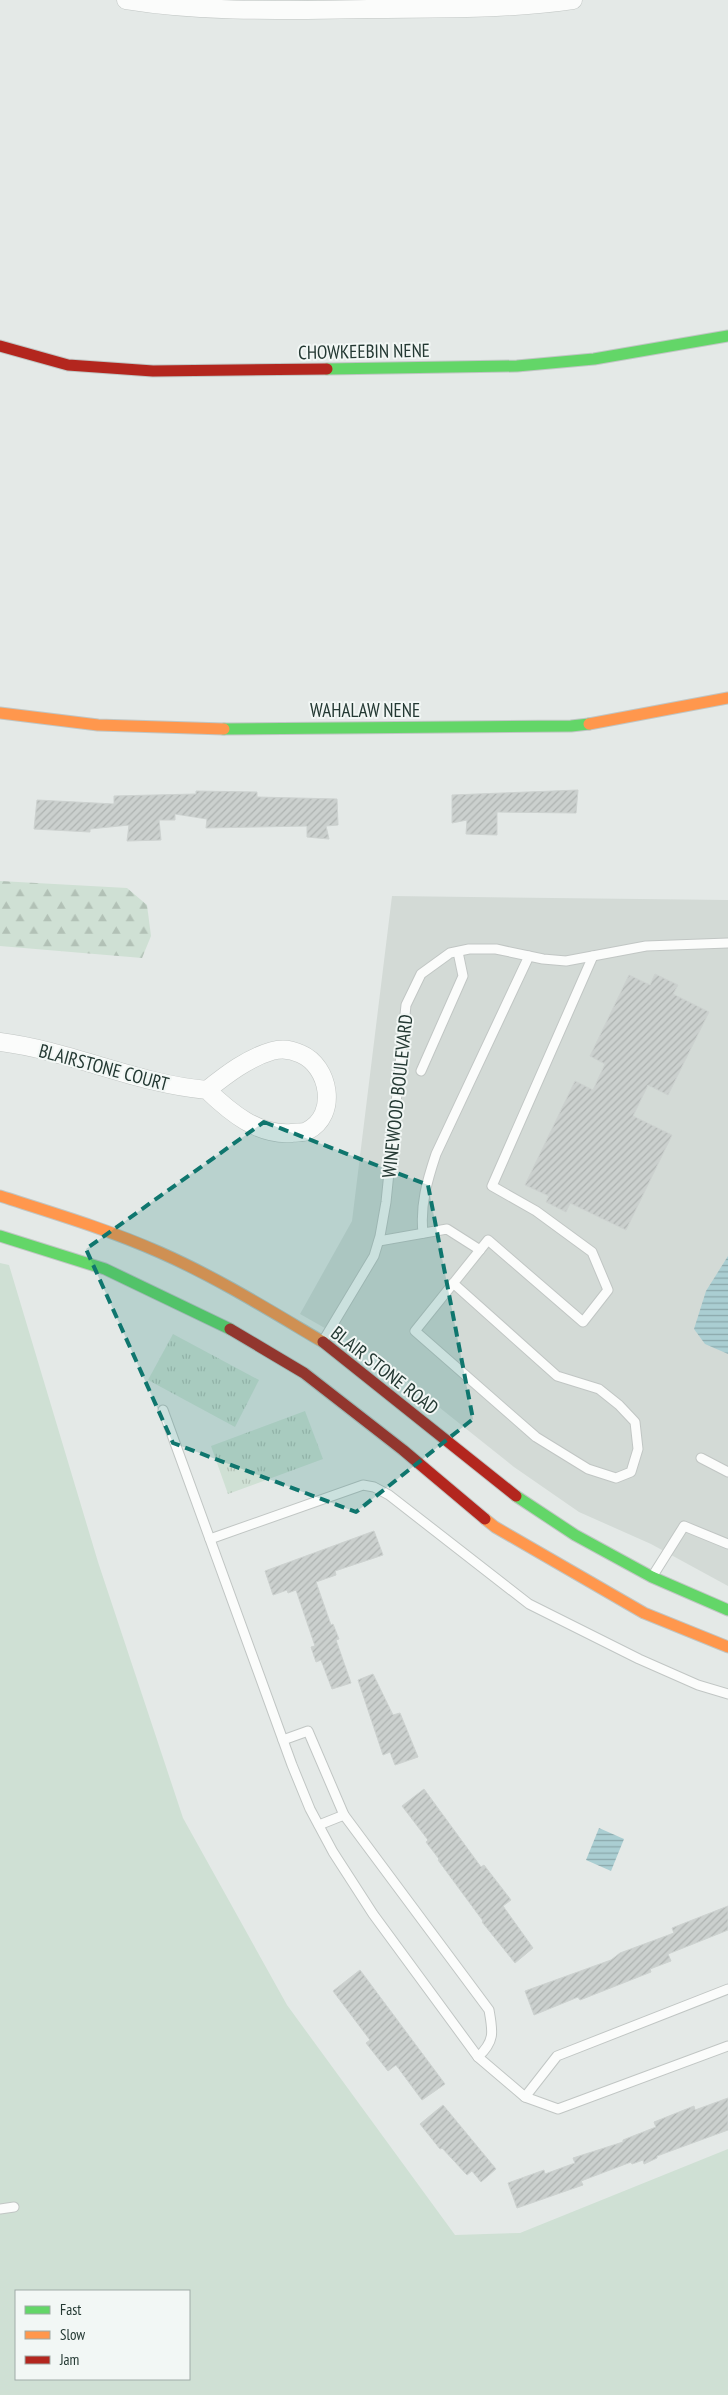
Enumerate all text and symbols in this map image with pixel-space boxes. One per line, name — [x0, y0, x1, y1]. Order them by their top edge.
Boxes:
street label: CHOWKEEBIN NENE — [298, 338, 430, 364]
street label: WAHALAW NENE — [310, 698, 420, 722]
street label: WINEWOOD BOULEVARD — [376, 1013, 418, 1179]
street label: BLAIRSTONE COURT — [36, 1038, 172, 1096]
street label: BLAIR STONE ROAD — [326, 1321, 444, 1419]
legend — [15, 2290, 190, 2380]
text: Fast — [60, 2300, 81, 2319]
text: Slow — [60, 2325, 85, 2344]
text: Jam — [59, 2350, 79, 2369]

